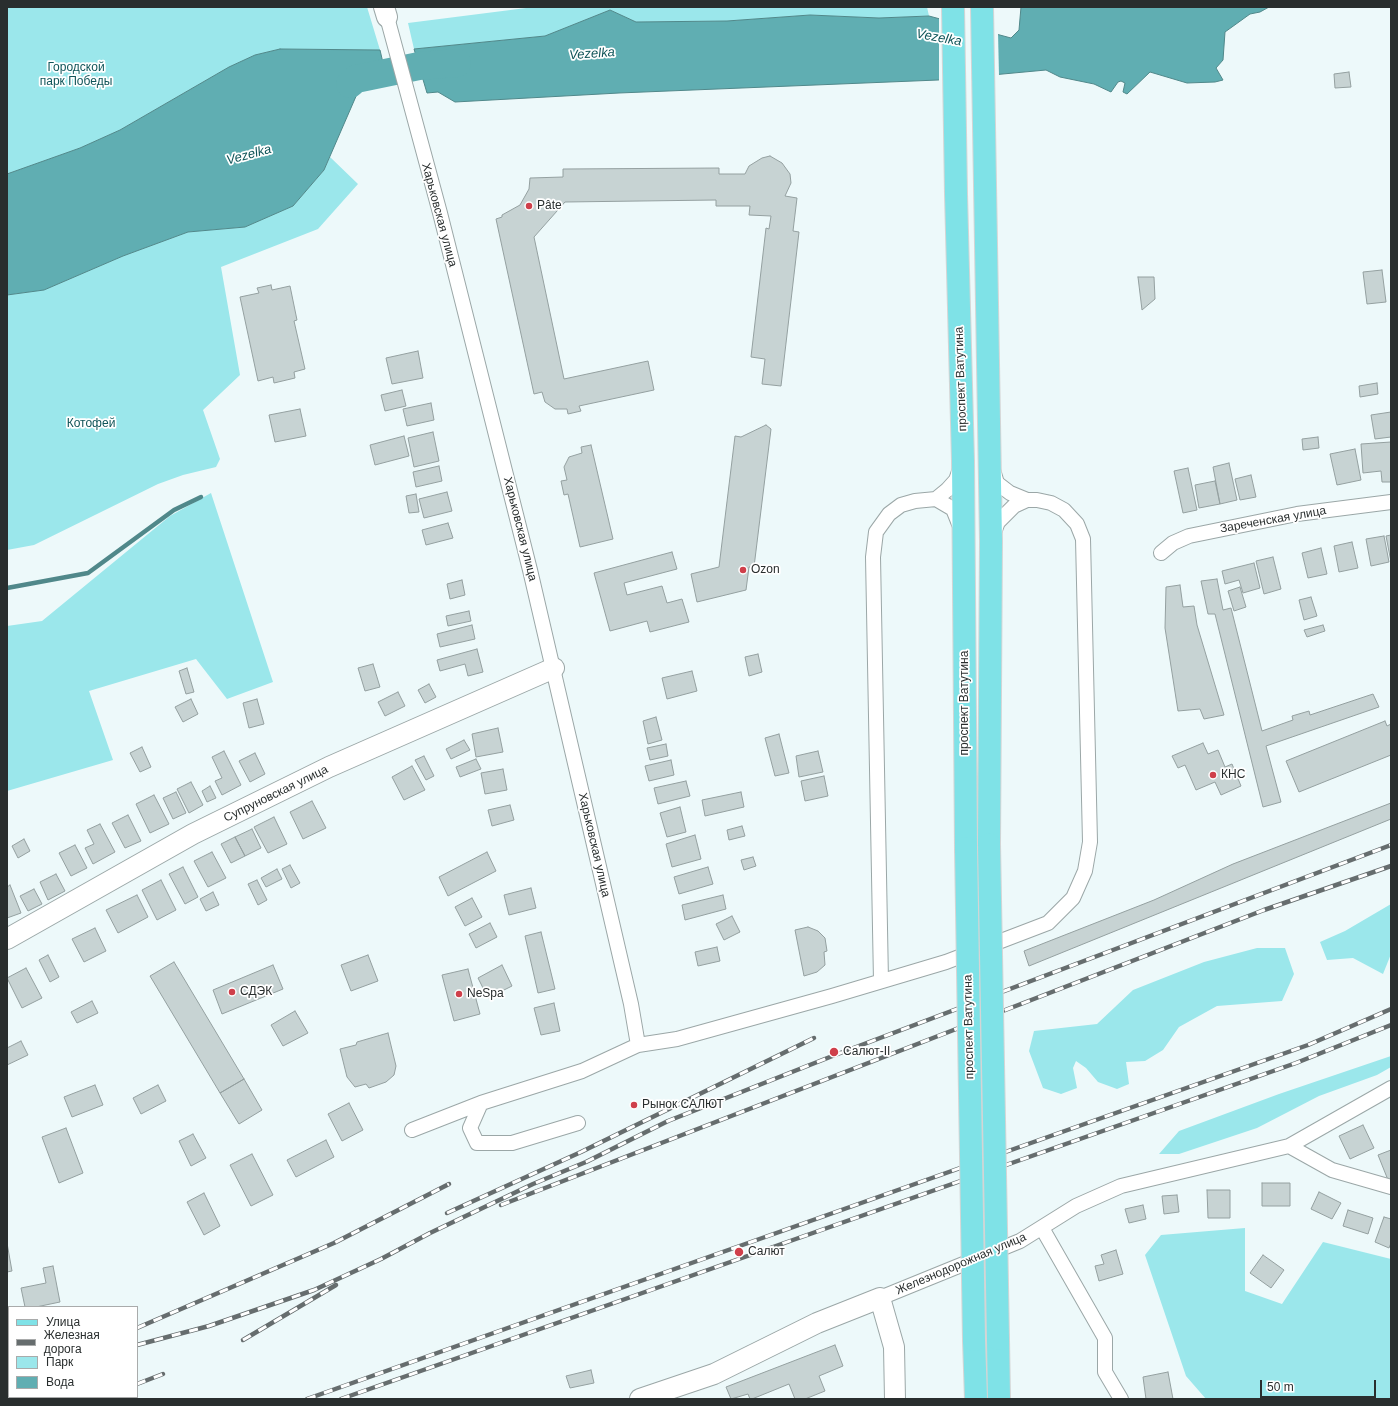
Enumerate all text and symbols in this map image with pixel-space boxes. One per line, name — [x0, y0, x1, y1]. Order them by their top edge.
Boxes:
water label: Vezelka — [915, 26, 963, 50]
water label: Vezelka — [569, 45, 615, 63]
park label: Городской парк Победы — [40, 61, 112, 89]
water label: Vezelka — [225, 142, 273, 168]
street label: Харьковская улица — [418, 162, 460, 268]
place label: Pâte — [537, 199, 562, 213]
marker: Pâte — [524, 201, 534, 211]
street label: проспект Ватутина — [952, 326, 970, 432]
park label: Котофей — [67, 417, 115, 431]
street label: Харьковская улица — [500, 475, 540, 583]
street label: Зареченская улица — [1219, 504, 1327, 536]
place label: Ozon — [751, 563, 780, 577]
marker: Ozon — [738, 565, 748, 575]
street label: проспект Ватутина — [958, 651, 972, 755]
street label: Супруновская улица — [221, 762, 331, 826]
place label: КНС — [1221, 768, 1245, 782]
marker: КНС — [1208, 770, 1218, 780]
street label: Харьковская улица — [575, 791, 613, 899]
street label: проспект Ватутина — [961, 974, 977, 1080]
place label: СДЭК — [240, 985, 272, 999]
marker: СДЭК — [227, 987, 237, 997]
place label: NeSpa — [467, 987, 504, 1001]
marker: NeSpa — [454, 989, 464, 999]
place label: Салют-II — [843, 1045, 890, 1059]
marker: Салют-II — [828, 1046, 840, 1058]
place label: Рынок САЛЮТ — [642, 1098, 724, 1112]
marker: Рынок САЛЮТ — [629, 1100, 639, 1110]
street label: Железнодорожная улица — [894, 1230, 1028, 1298]
place label: Салют — [748, 1245, 785, 1259]
marker: Салют — [733, 1246, 745, 1258]
legend — [8, 1306, 138, 1398]
text: Улица — [46, 1315, 80, 1329]
text: Железная дорога — [44, 1328, 100, 1356]
text: Парк — [46, 1355, 73, 1369]
scale bar — [1262, 1372, 1378, 1398]
text: Вода — [46, 1375, 74, 1389]
text: 50 m — [1267, 1380, 1294, 1394]

